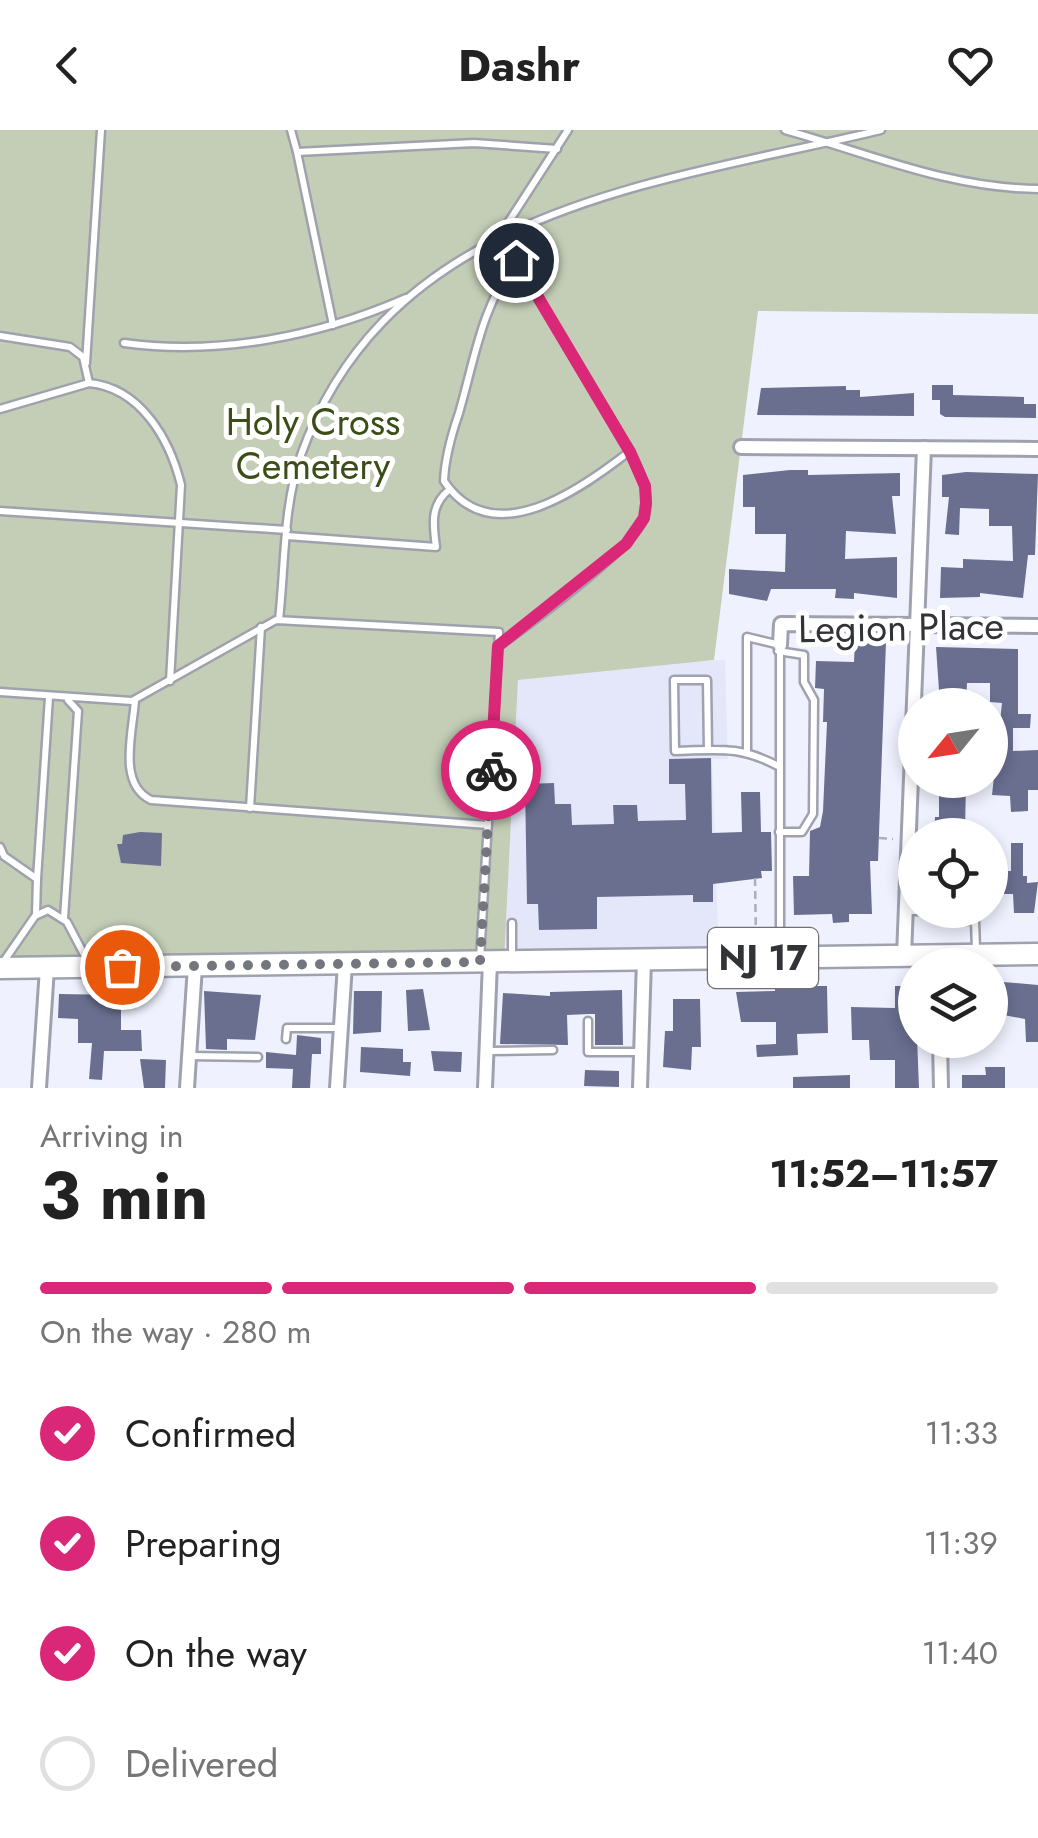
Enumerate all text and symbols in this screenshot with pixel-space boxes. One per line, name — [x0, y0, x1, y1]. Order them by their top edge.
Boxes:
text: Dashr — [458, 33, 580, 98]
icon: back — [40, 38, 95, 93]
icon: heart — [943, 38, 998, 93]
pin — [474, 218, 559, 303]
icon: home — [489, 233, 544, 288]
park label: Holy Cross Cemetery — [226, 394, 400, 493]
street label: Legion Place — [798, 598, 1004, 656]
north arrow — [898, 688, 1008, 798]
map controls — [898, 688, 1008, 1058]
courier — [441, 720, 541, 820]
icon: bike — [464, 743, 519, 798]
button: locate — [898, 818, 1008, 928]
pin — [80, 925, 165, 1010]
road number: NJ 17 — [708, 928, 818, 988]
icon: bag — [95, 940, 150, 995]
button: layers — [898, 948, 1008, 1058]
text: Arriving in — [40, 1113, 184, 1159]
text: 11:52–11:57 — [770, 1146, 998, 1201]
text: 3 min — [40, 1149, 208, 1243]
text: On the way · 280 m — [40, 1309, 312, 1355]
icon: check — [40, 1406, 95, 1461]
text: Confirmed — [125, 1406, 296, 1461]
text: 11:33 — [925, 1410, 998, 1456]
icon: check — [40, 1516, 95, 1571]
text: Preparing — [125, 1516, 282, 1571]
text: 11:39 — [924, 1520, 998, 1566]
icon: check — [40, 1626, 95, 1681]
text: On the way — [125, 1626, 307, 1681]
text: 11:40 — [922, 1630, 998, 1676]
text: Delivered — [125, 1736, 278, 1791]

